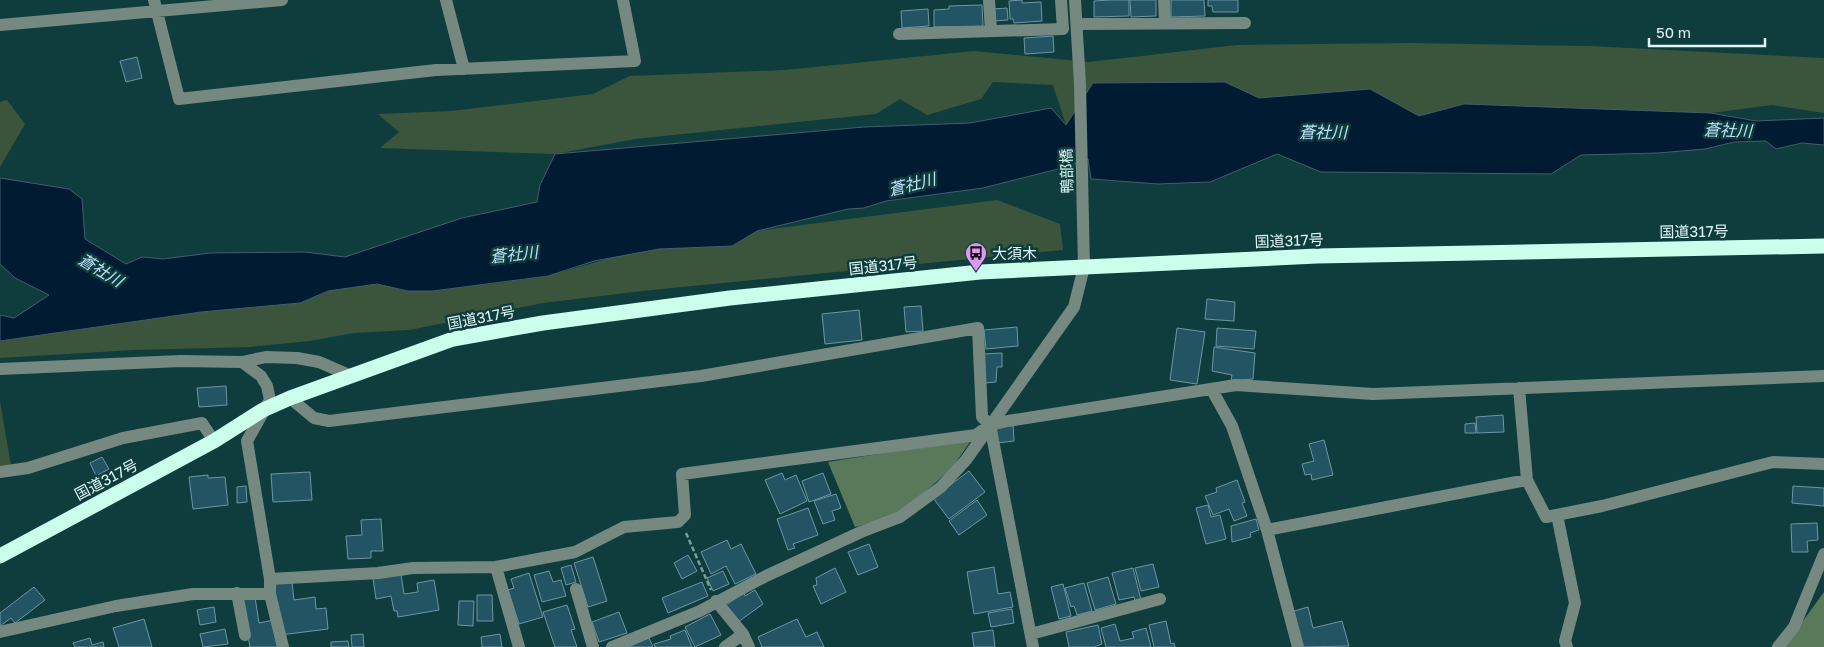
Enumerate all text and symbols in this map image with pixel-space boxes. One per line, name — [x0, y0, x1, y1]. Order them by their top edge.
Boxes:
scale bar — [1649, 15, 1765, 47]
text: 50 m — [1656, 23, 1691, 41]
water label: 蒼社川 — [1704, 119, 1754, 141]
water label: 蒼社川 — [1299, 122, 1349, 142]
street label: 鴨部橋 — [1057, 148, 1075, 194]
water label: 蒼社川 — [886, 168, 940, 200]
street label: 国道317号 — [1659, 221, 1729, 241]
street label: 国道317号 — [1254, 230, 1324, 250]
water label: 蒼社川 — [489, 241, 541, 266]
bus stop icon: 大須木 — [964, 241, 988, 272]
place label: 大須木 — [992, 244, 1037, 262]
water label: 蒼社川 — [75, 249, 128, 292]
street label: 国道317号 — [848, 252, 918, 278]
street label: 国道317号 — [445, 302, 517, 332]
street label: 国道317号 — [71, 455, 141, 503]

